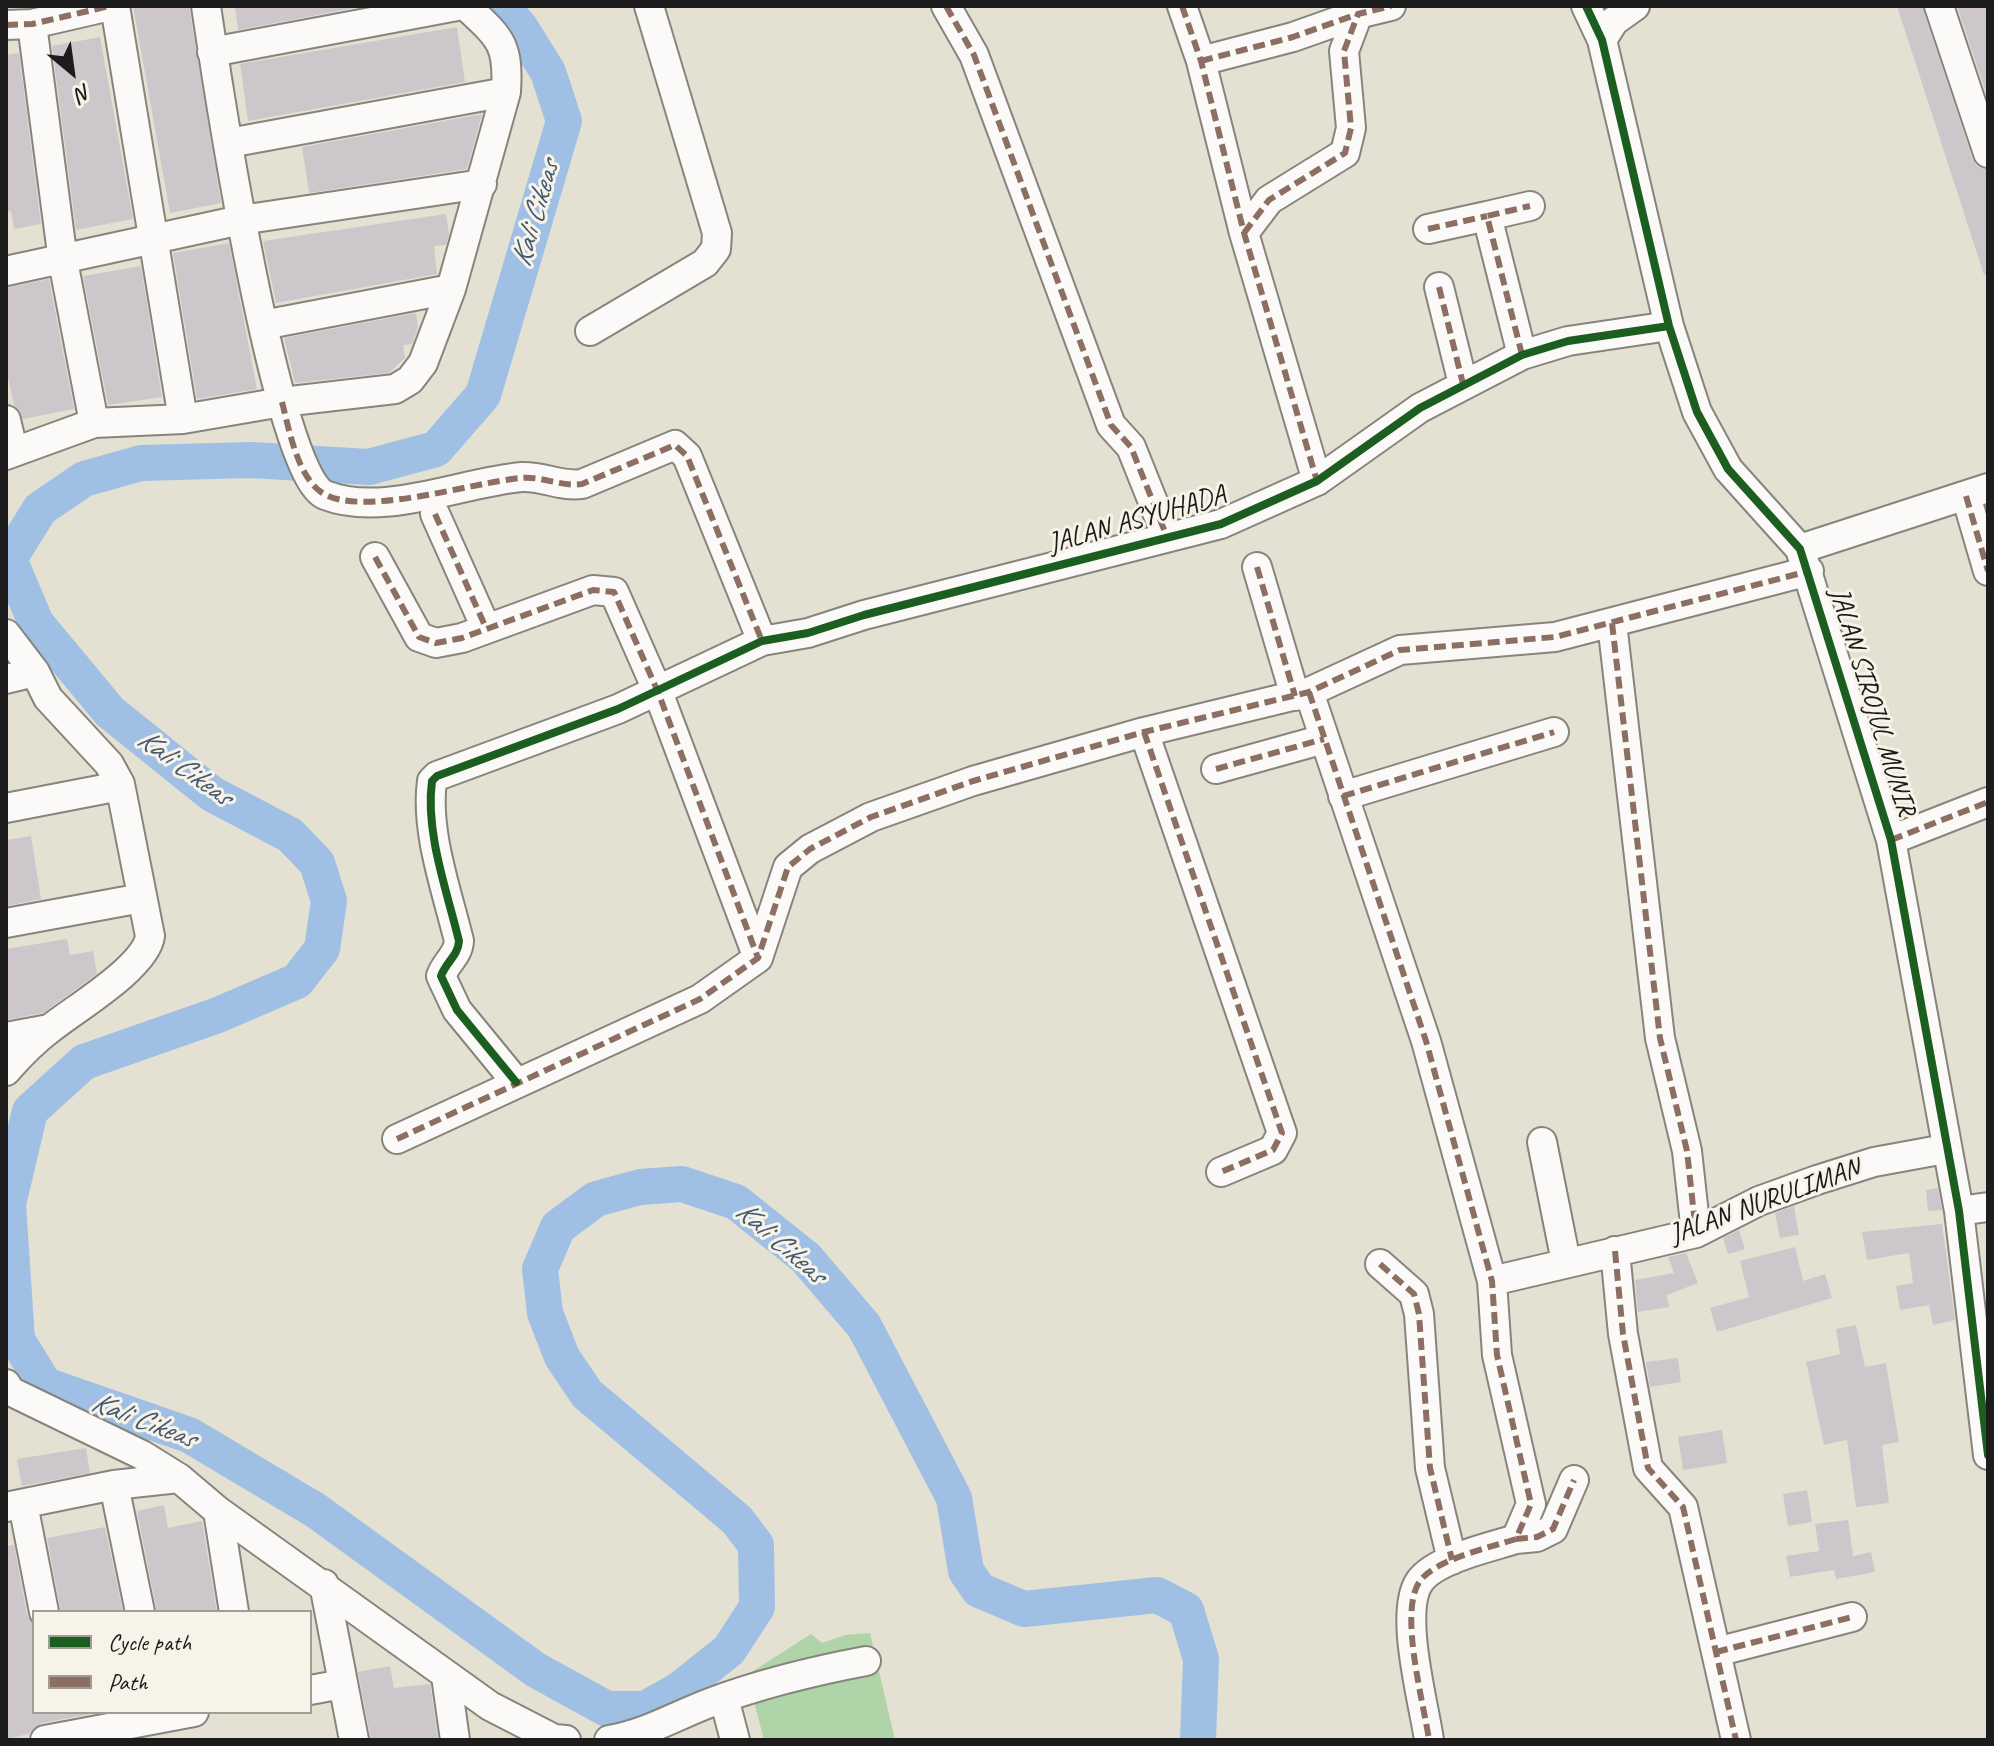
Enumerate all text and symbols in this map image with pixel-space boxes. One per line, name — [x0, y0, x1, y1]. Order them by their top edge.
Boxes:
north arrow — [32, 32, 112, 112]
text: N — [71, 77, 96, 109]
water label: Kali Cikeas — [504, 157, 568, 271]
street label: JALAN ASYUHADA — [1044, 479, 1230, 561]
street label: JALAN SIROJUL MUNIR — [1821, 584, 1923, 820]
water label: Kali Cikeas — [130, 722, 238, 814]
street label: JALAN NURULIMAN — [1665, 1152, 1865, 1252]
water label: Kali Cikeas — [728, 1194, 832, 1292]
water label: Kali Cikeas — [86, 1385, 200, 1457]
legend — [32, 1610, 312, 1714]
text: Cycle path — [108, 1627, 191, 1657]
text: Path — [108, 1667, 148, 1697]

